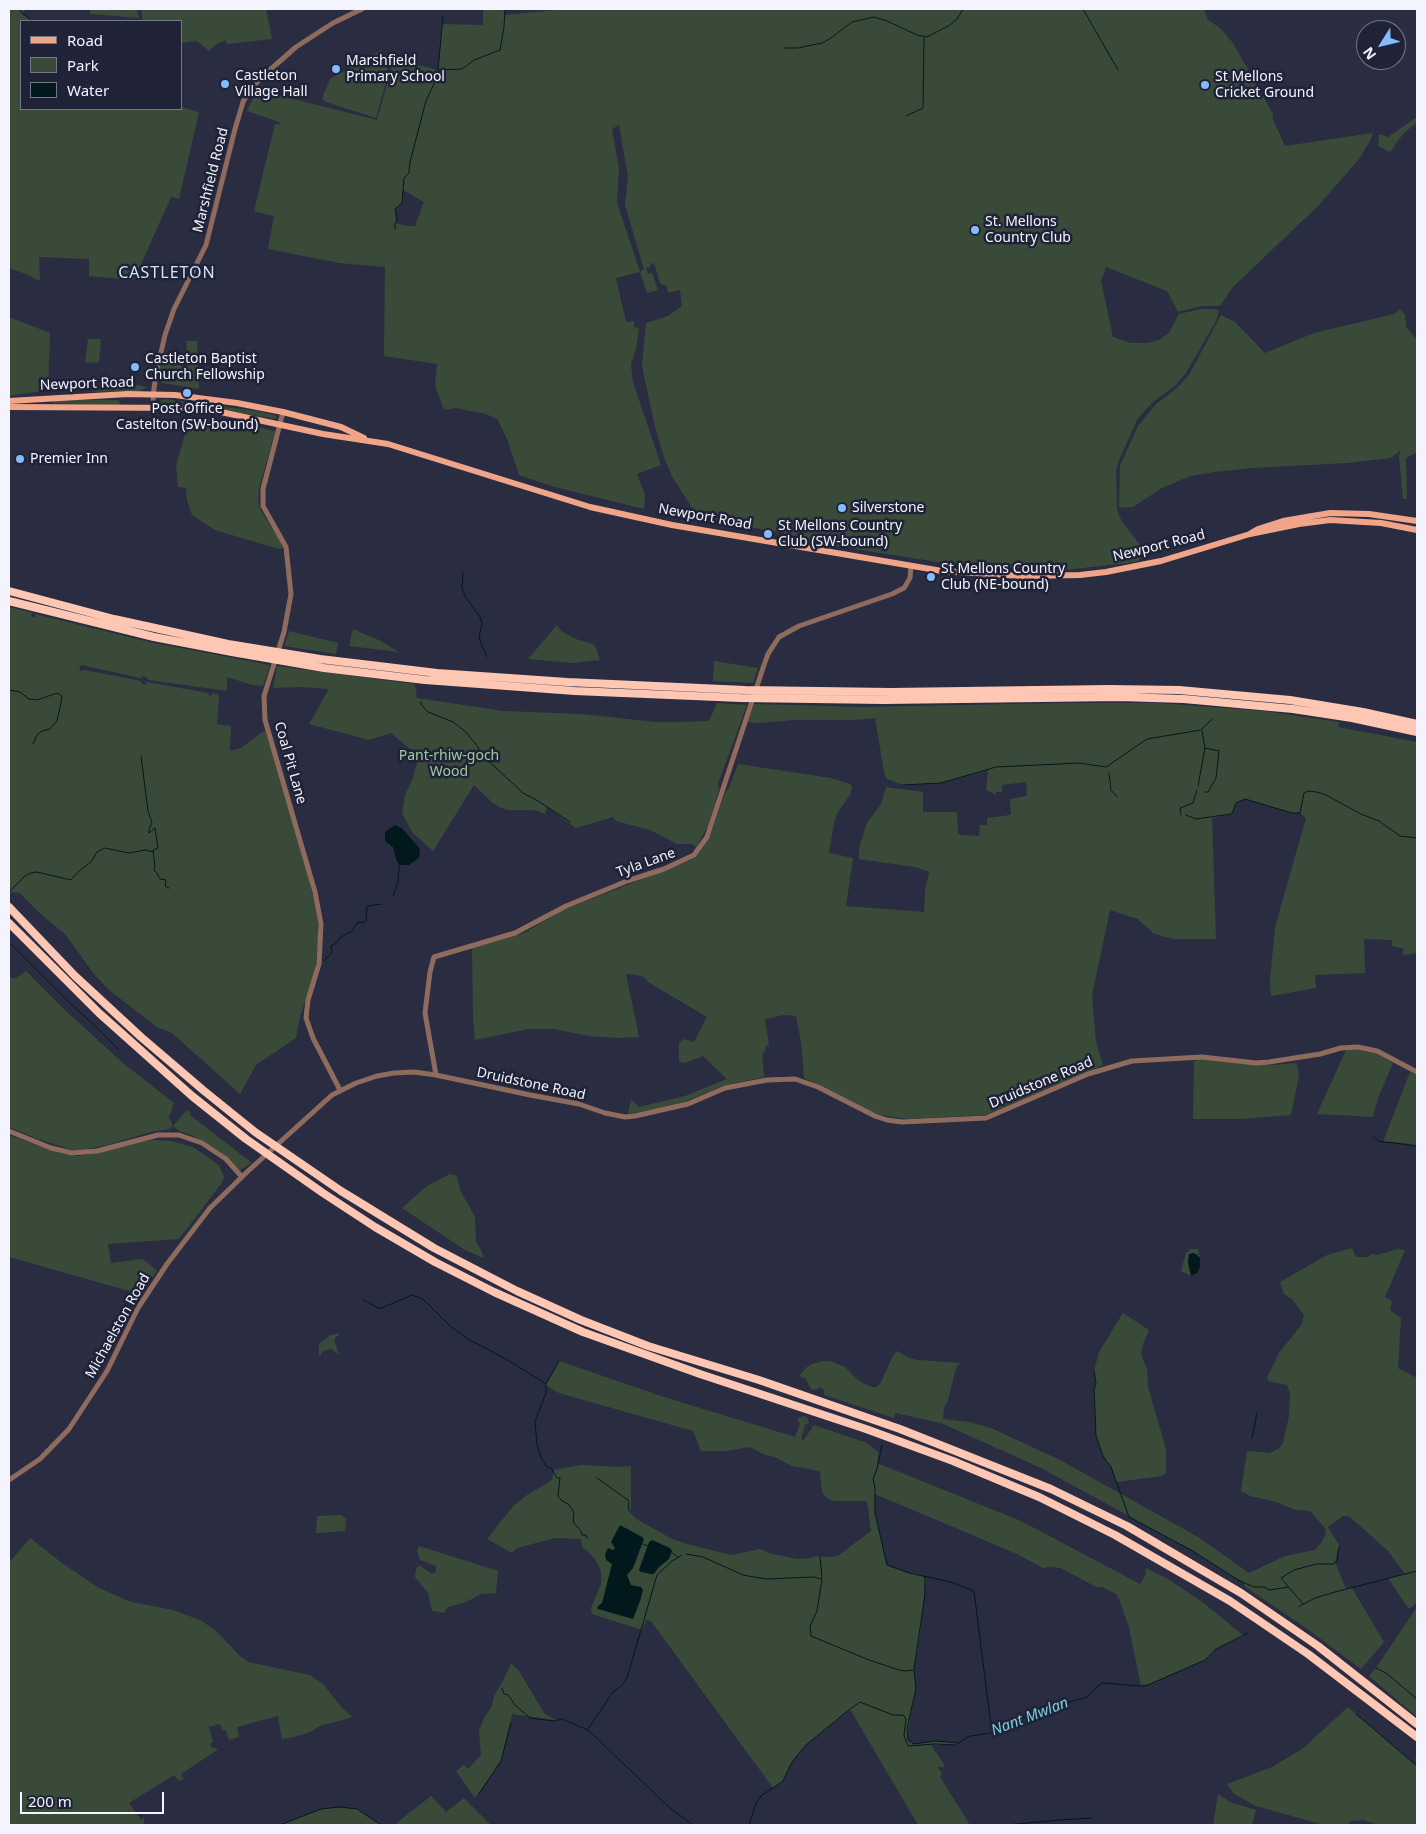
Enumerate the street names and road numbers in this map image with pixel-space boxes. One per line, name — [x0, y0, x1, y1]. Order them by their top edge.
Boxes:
street label: Marshfield Road — [190, 126, 232, 234]
street label: Newport Road — [40, 374, 134, 394]
street label: Newport Road — [657, 501, 753, 533]
street label: Newport Road — [1111, 526, 1207, 566]
street label: Coal Pit Lane — [270, 720, 310, 806]
street label: Tyla Lane — [614, 845, 678, 881]
street label: Druidstone Road — [987, 1054, 1095, 1112]
street label: Druidstone Road — [475, 1064, 587, 1104]
street label: Michaelston Road — [82, 1271, 154, 1381]

